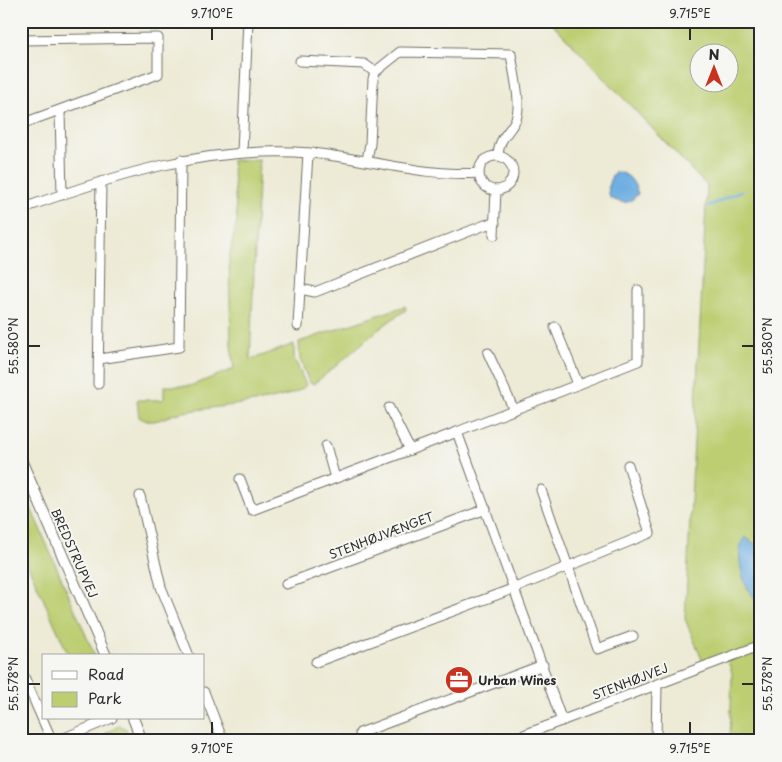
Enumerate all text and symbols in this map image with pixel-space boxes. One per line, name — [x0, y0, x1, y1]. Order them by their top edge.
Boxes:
text: 9.710°E — [191, 4, 233, 22]
text: 9.715°E — [669, 4, 711, 22]
north arrow — [690, 42, 740, 92]
text: N — [708, 44, 720, 65]
text: 55.580°N — [4, 317, 22, 375]
text: 55.580°N — [758, 317, 776, 375]
street label: BREDSTRUPVEJ — [47, 505, 103, 601]
street label: STENHØJVÆNGET — [326, 506, 437, 563]
legend — [42, 654, 205, 720]
text: 55.578°N — [4, 657, 22, 711]
text: 55.578°N — [758, 657, 776, 711]
street label: STENHØJVEJ — [589, 658, 671, 704]
text: Road — [88, 662, 124, 685]
office icon: Urban Wines — [444, 665, 474, 695]
place label: Urban Wines — [478, 671, 556, 689]
text: Park — [88, 686, 122, 709]
text: 9.710°E — [191, 739, 233, 757]
text: 9.715°E — [669, 739, 711, 757]

